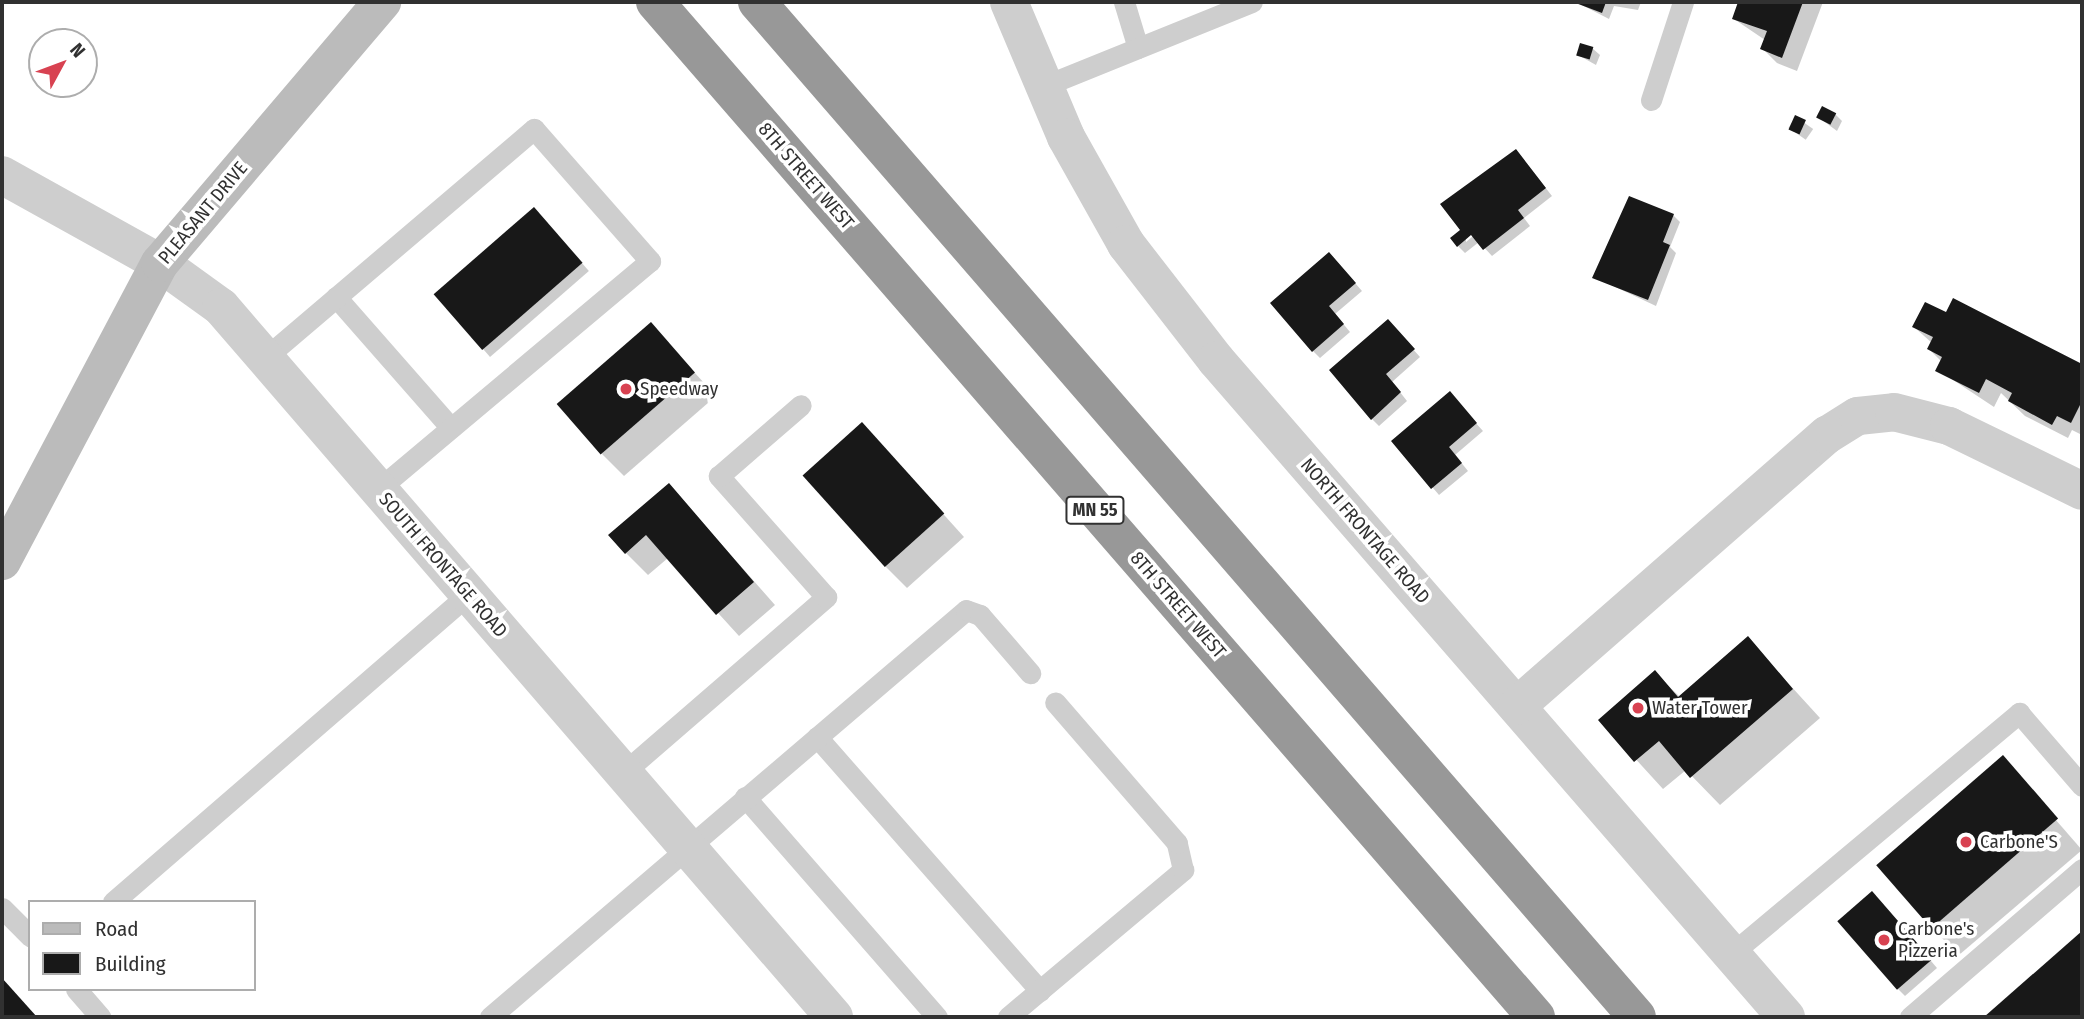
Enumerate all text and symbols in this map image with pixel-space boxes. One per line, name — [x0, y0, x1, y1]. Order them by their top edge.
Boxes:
north arrow — [28, 28, 98, 98]
text: N — [65, 38, 90, 62]
street label: 8TH STREET WEST — [753, 118, 859, 234]
street label: PLEASANT DRIVE — [154, 157, 252, 269]
place label: Speedway — [640, 378, 718, 400]
marker: Speedway — [618, 381, 634, 397]
street label: NORTH FRONTAGE ROAD — [1296, 454, 1434, 608]
street label: SOUTH FRONTAGE ROAD — [374, 488, 512, 642]
road number: MN 55 — [1065, 496, 1125, 524]
street label: 8TH STREET WEST — [1125, 547, 1231, 663]
place label: Water Tower — [1652, 697, 1748, 719]
marker: Water Tower — [1630, 700, 1646, 716]
place label: Carbone'S — [1980, 831, 2058, 853]
marker: Carbone'S — [1958, 834, 1974, 850]
legend — [28, 900, 256, 991]
text: Road — [95, 916, 139, 942]
place label: Carbone's Pizzeria — [1898, 918, 1974, 962]
marker: Carbone's Pizzeria — [1876, 932, 1892, 948]
text: Building — [95, 951, 166, 977]

